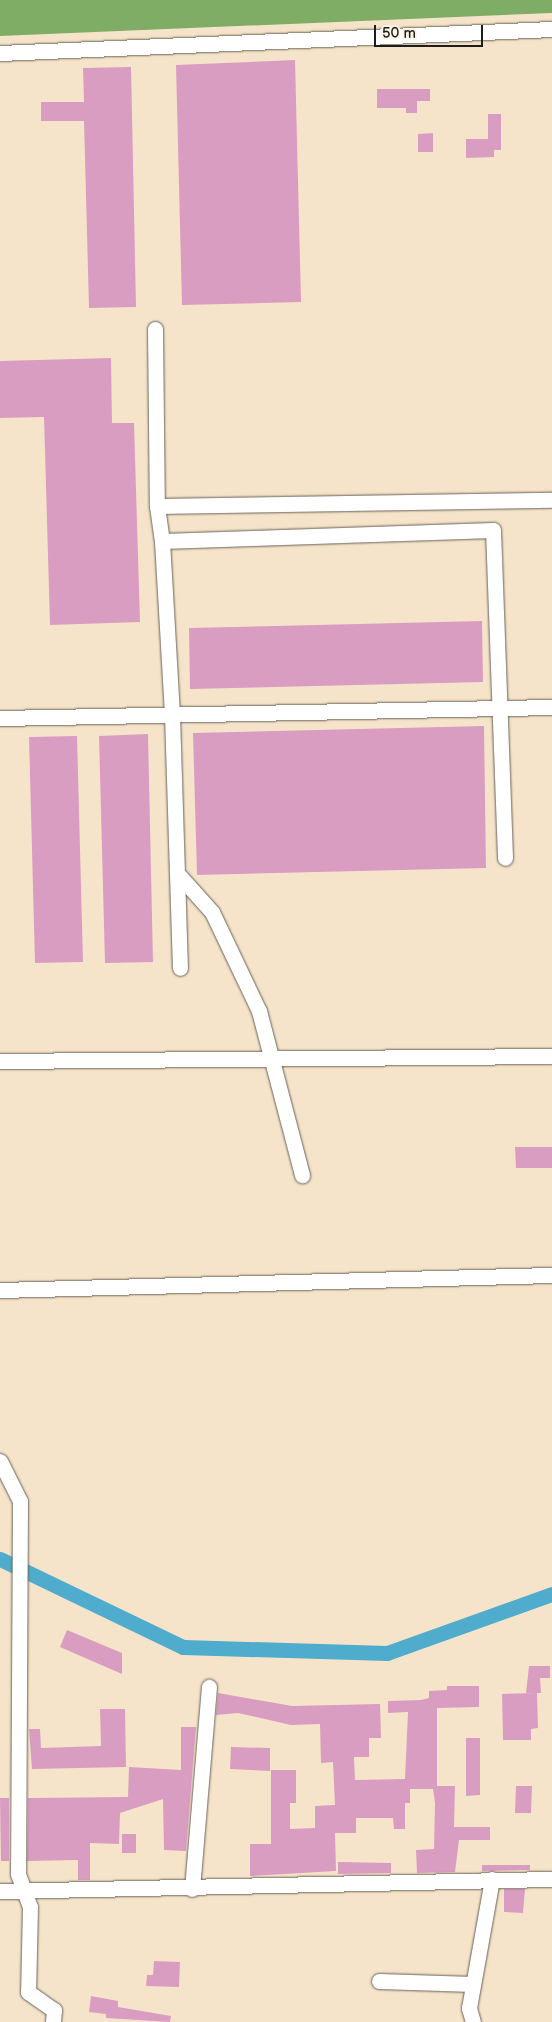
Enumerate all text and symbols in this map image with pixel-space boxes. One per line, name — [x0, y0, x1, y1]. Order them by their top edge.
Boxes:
scale bar — [377, 15, 486, 47]
text: 50 m — [382, 24, 416, 43]

